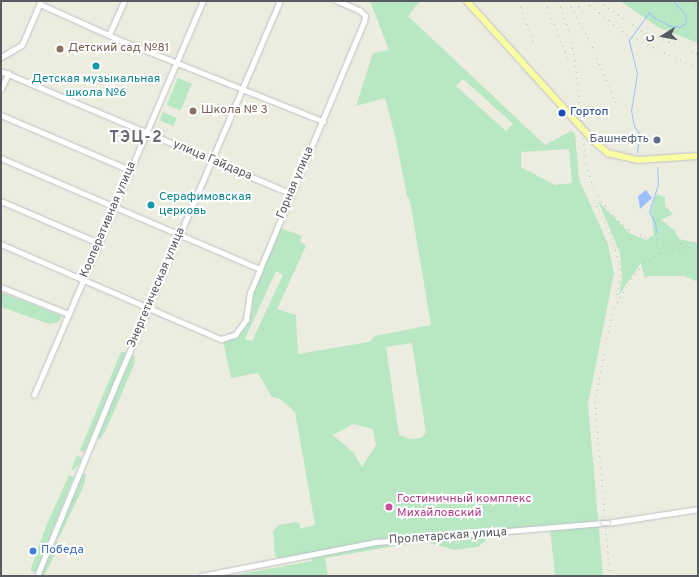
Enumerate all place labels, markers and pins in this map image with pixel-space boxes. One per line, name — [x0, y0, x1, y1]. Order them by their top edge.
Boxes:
place label: Детский сад №81 — [68, 42, 169, 56]
marker: Детский сад №81 — [55, 44, 65, 54]
marker: Детская музыкальная школа №6 — [91, 61, 101, 71]
place label: Детская музыкальная школа №6 — [32, 73, 160, 101]
place label: Школа № 3 — [201, 104, 268, 118]
marker: Школа № 3 — [188, 106, 198, 116]
place label: Гортоп — [570, 106, 609, 120]
marker: Гортоп — [557, 108, 567, 118]
place label: Башнефть — [589, 133, 649, 147]
marker: Башнефть — [652, 135, 662, 145]
place label: Серафимовская церковь — [159, 191, 251, 219]
marker: Серафимовская церковь — [146, 200, 156, 210]
place label: Гостиничный комплекс Михайловский — [397, 493, 531, 521]
marker: Гостиничный комплекс Михайловский — [384, 502, 394, 512]
place label: Победа — [41, 544, 84, 558]
marker: Победа — [28, 546, 38, 556]

